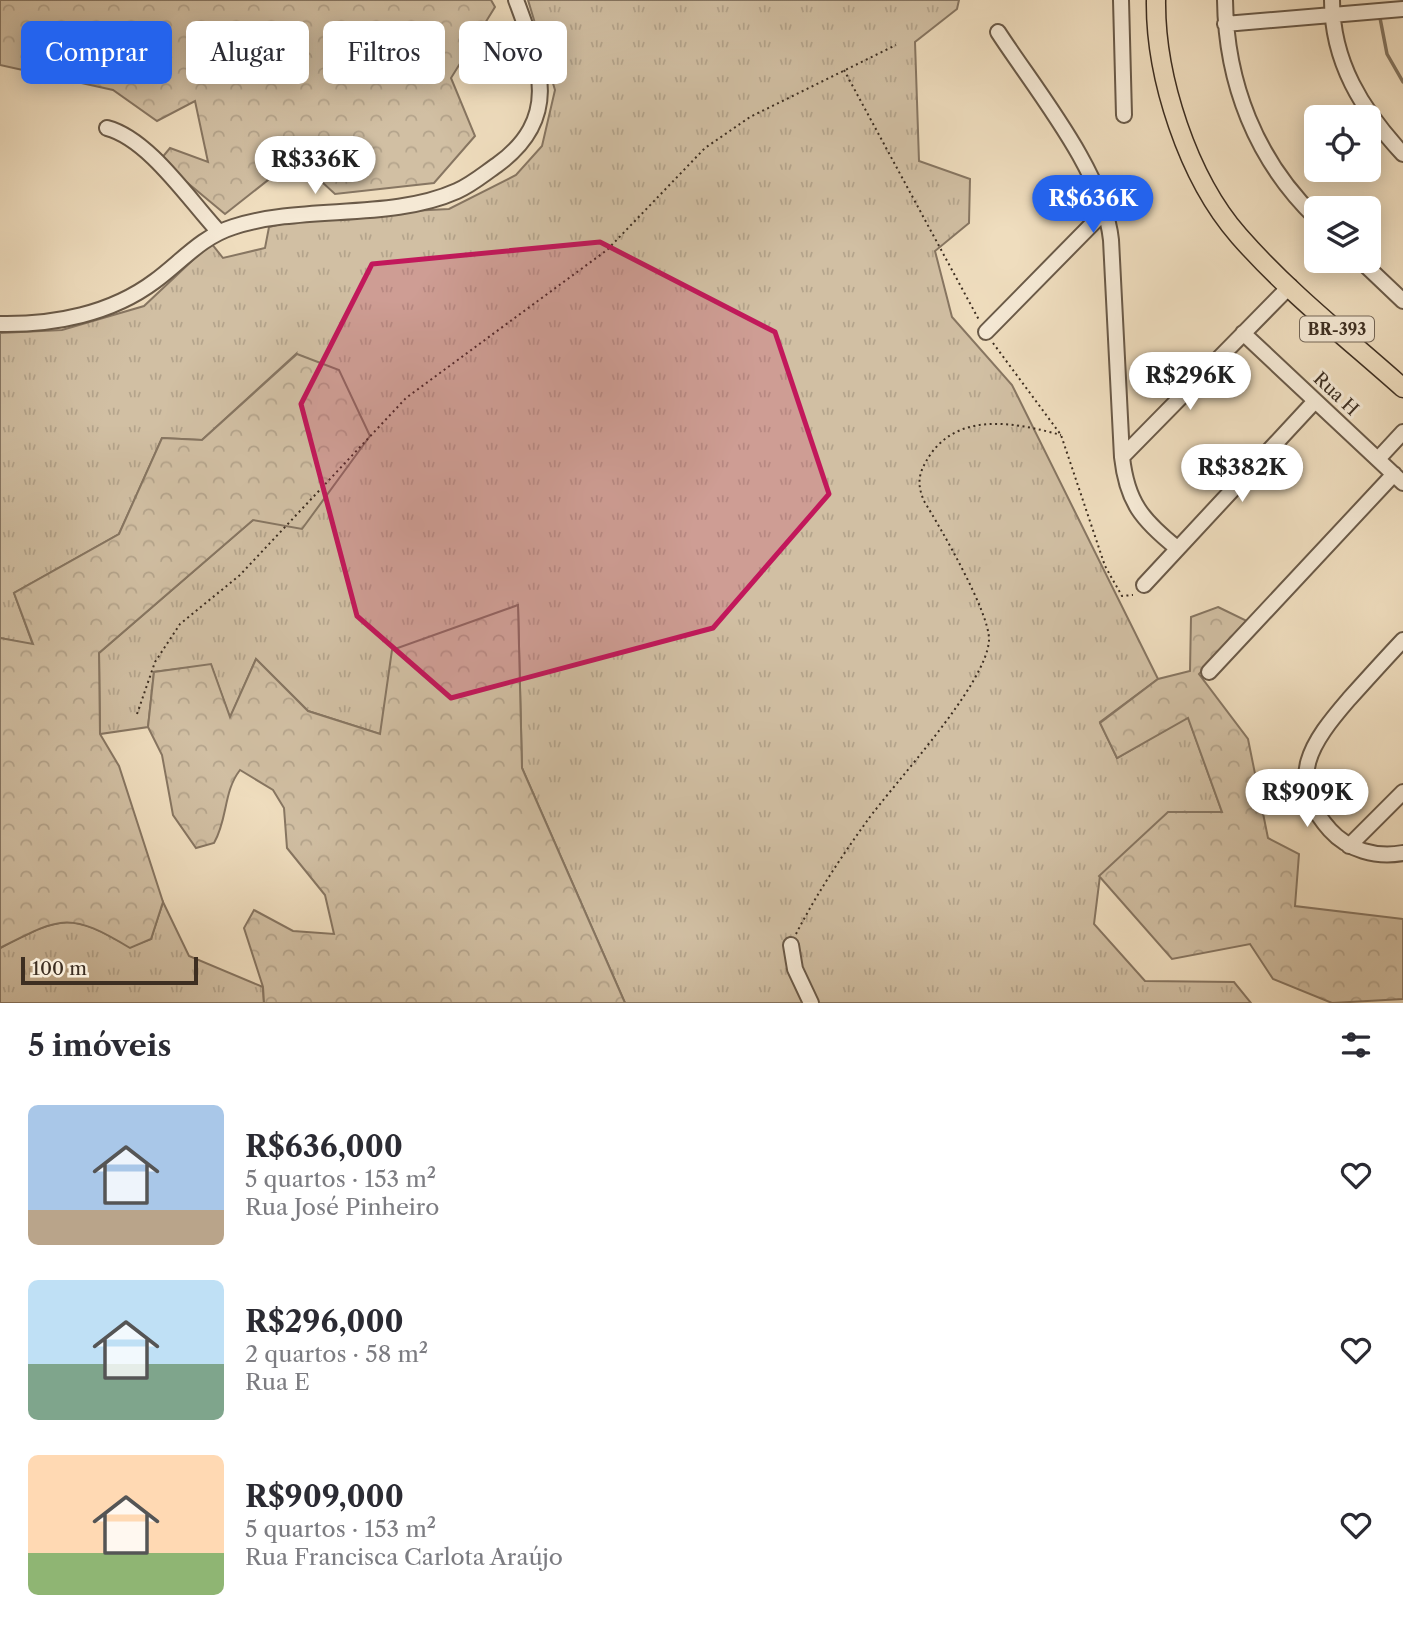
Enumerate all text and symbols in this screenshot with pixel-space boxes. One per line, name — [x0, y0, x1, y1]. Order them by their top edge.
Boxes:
chip: Comprar — [21, 21, 172, 84]
chip: Alugar — [186, 21, 309, 84]
chip: Filtros — [323, 21, 445, 84]
chip: Novo — [459, 21, 567, 84]
map controls — [1304, 105, 1381, 273]
button: locate — [1304, 105, 1381, 182]
pin: R$336K — [258, 136, 372, 196]
text: R$336K — [271, 145, 359, 173]
pin: R$636K — [1036, 176, 1150, 235]
text: R$636K — [1048, 184, 1138, 212]
button: layers — [1304, 196, 1381, 273]
road number: BR-393 — [1300, 316, 1374, 342]
pin: R$296K — [1133, 352, 1247, 412]
text: R$296K — [1145, 361, 1235, 389]
street label: Rua H — [1309, 368, 1363, 420]
pin: R$382K — [1185, 444, 1299, 504]
text: R$382K — [1197, 453, 1287, 481]
pin: R$909K — [1250, 770, 1364, 829]
text: R$909K — [1261, 778, 1353, 806]
scale bar — [21, 954, 198, 986]
text: 100 m — [32, 957, 87, 980]
icon: filters — [1337, 1026, 1375, 1064]
text: 5 imóveis — [28, 1027, 171, 1064]
text: R$636,000 — [245, 1128, 403, 1165]
icon: home — [84, 1133, 168, 1217]
icon: heart — [1337, 1156, 1375, 1194]
text: 5 quartos · 153 m² — [245, 1165, 436, 1193]
text: Rua José Pinheiro — [245, 1193, 439, 1221]
text: R$296,000 — [245, 1303, 404, 1340]
icon: home — [84, 1308, 168, 1392]
icon: heart — [1337, 1331, 1375, 1369]
text: 2 quartos · 58 m² — [245, 1340, 428, 1368]
text: Rua E — [245, 1368, 310, 1396]
text: R$909,000 — [245, 1478, 404, 1515]
icon: home — [84, 1483, 168, 1567]
icon: heart — [1337, 1506, 1375, 1544]
text: 5 quartos · 153 m² — [245, 1515, 436, 1543]
text: Rua Francisca Carlota Araújo — [245, 1543, 563, 1571]

